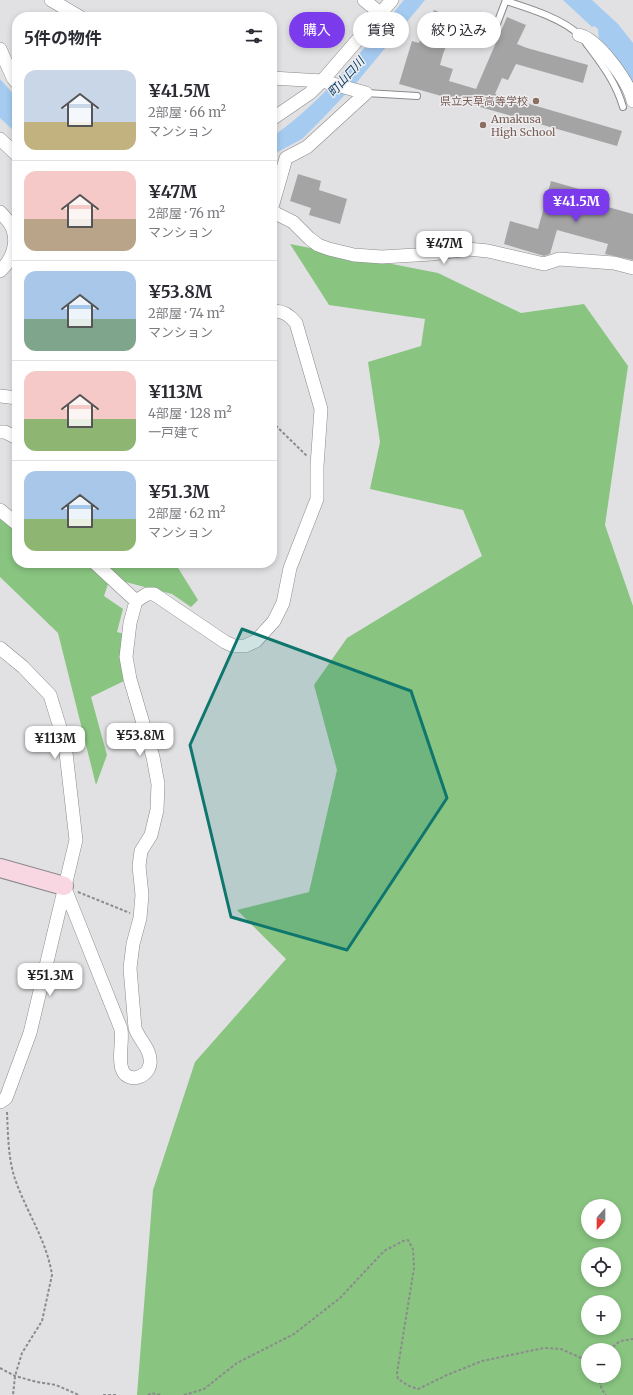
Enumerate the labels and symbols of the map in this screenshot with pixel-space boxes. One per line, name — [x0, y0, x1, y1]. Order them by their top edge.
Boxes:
water label: 町山口川 — [324, 52, 369, 100]
place label: 県立天草高等学校 — [440, 94, 528, 108]
marker: 県立天草高等学校 — [531, 96, 541, 106]
place label: Amakusa High School — [490, 112, 556, 139]
marker: Amakusa High School — [478, 120, 488, 130]
pin: ¥41.5M — [543, 189, 609, 223]
pin: ¥47M — [420, 231, 468, 265]
pin: ¥53.8M — [107, 723, 173, 757]
pin: ¥113M — [27, 726, 83, 760]
pin: ¥51.3M — [17, 963, 83, 997]
north arrow — [581, 1199, 621, 1239]

